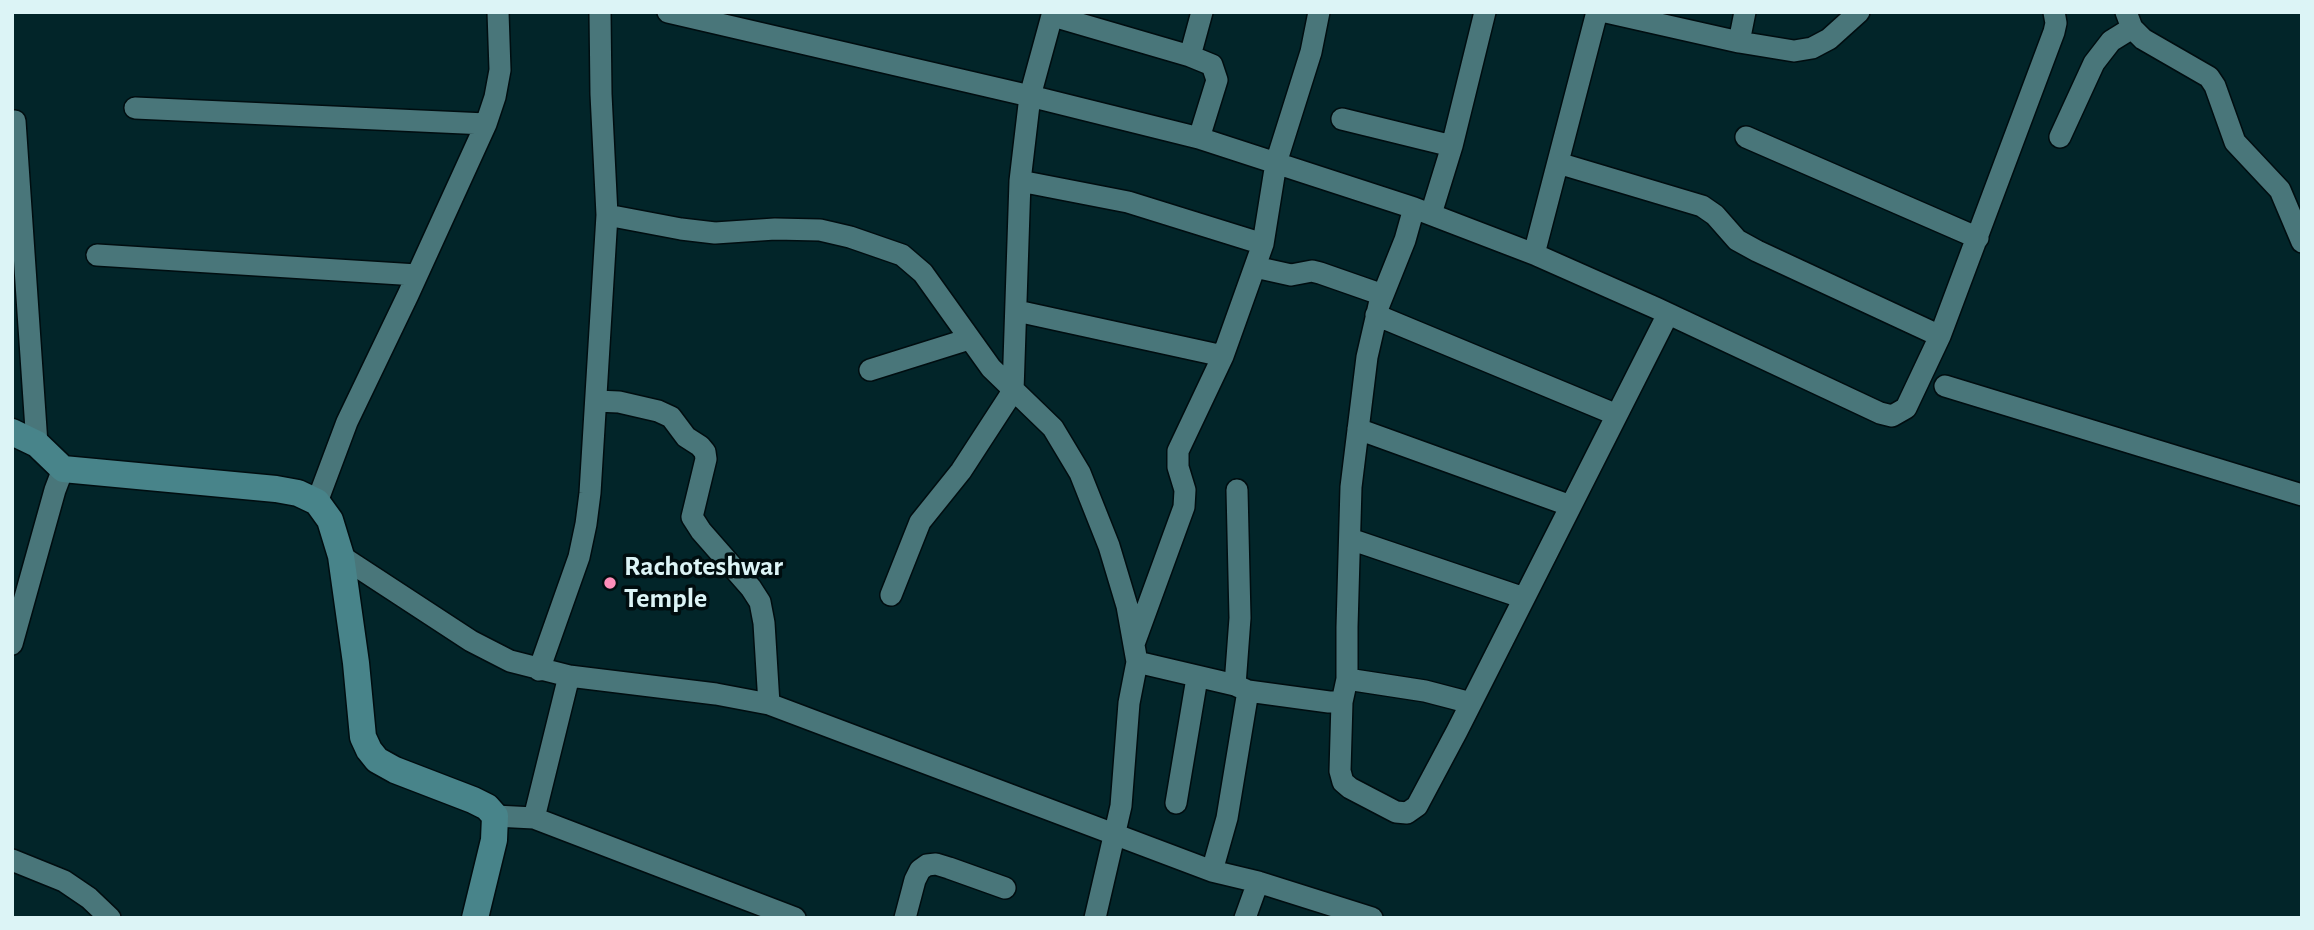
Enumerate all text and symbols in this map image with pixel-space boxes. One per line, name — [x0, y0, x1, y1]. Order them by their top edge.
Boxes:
place label: Rachoteshwar Temple — [624, 550, 783, 616]
marker: Rachoteshwar Temple — [602, 575, 618, 591]

